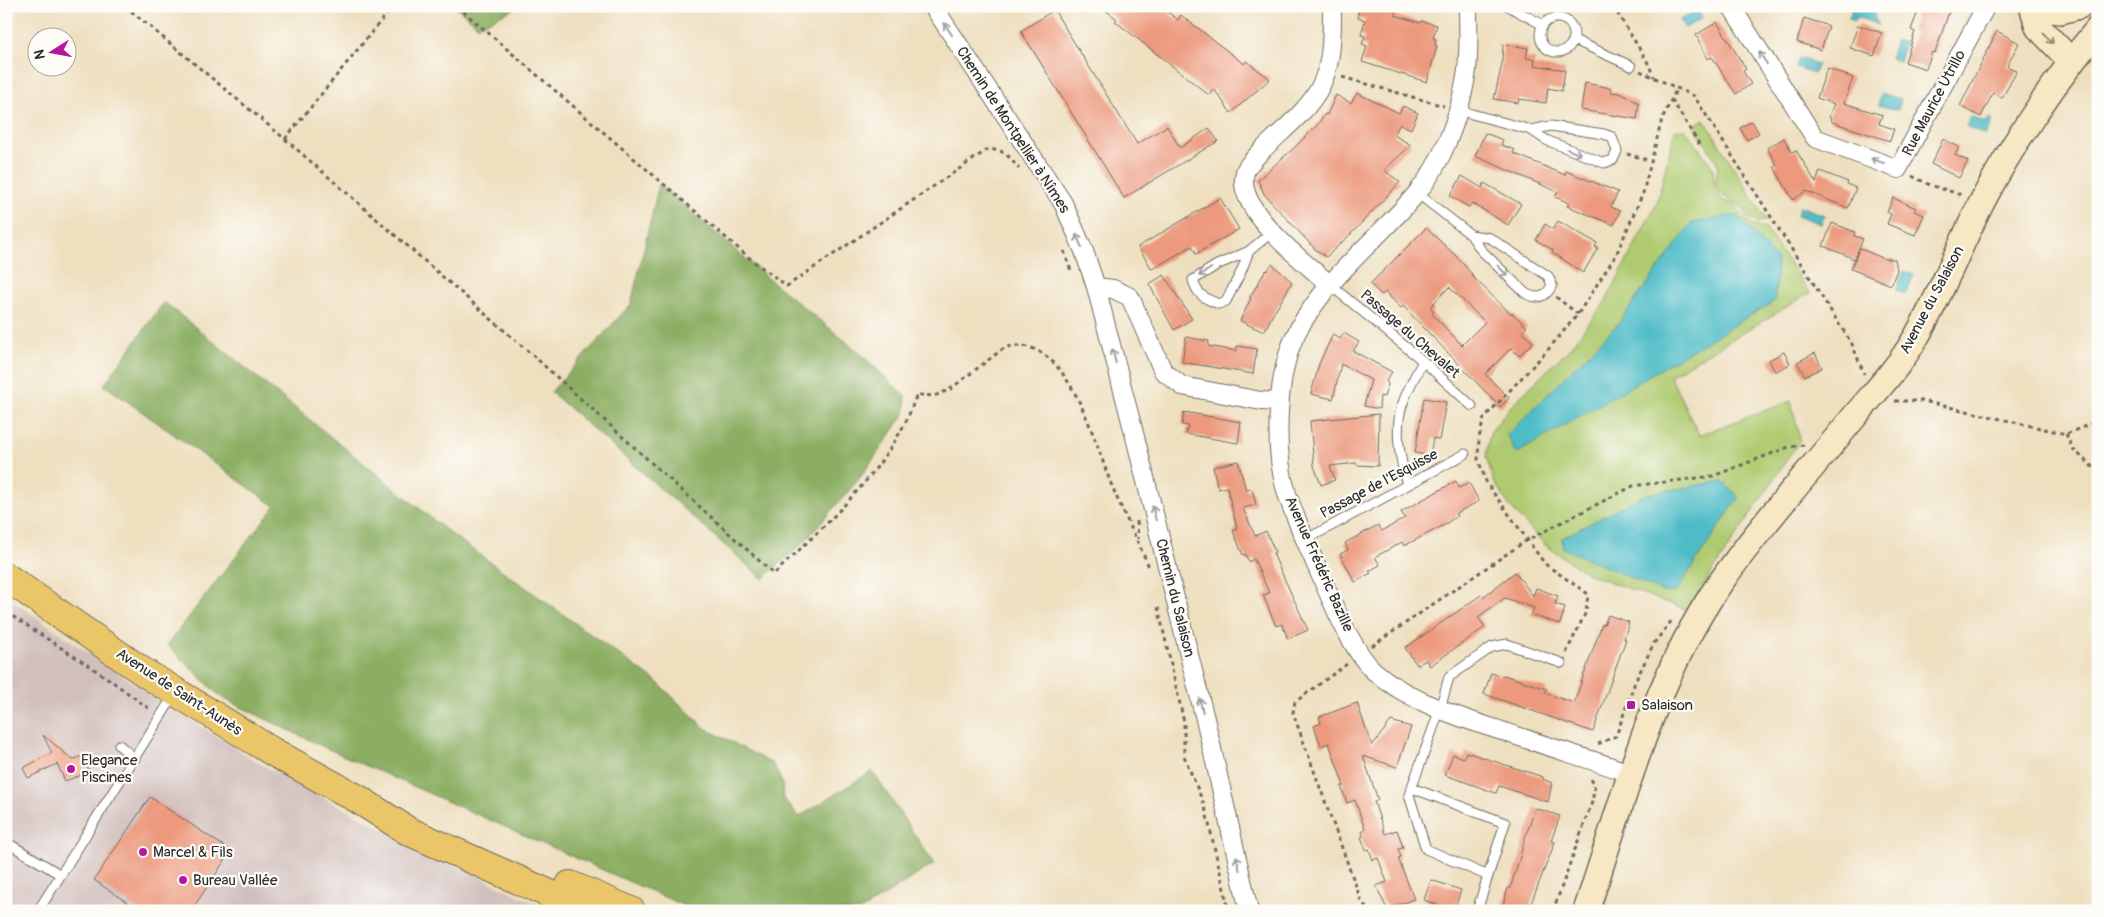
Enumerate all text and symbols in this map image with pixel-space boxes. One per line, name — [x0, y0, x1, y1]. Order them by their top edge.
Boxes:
one-way arrow — [943, 22, 953, 36]
north arrow — [28, 28, 78, 78]
one-way arrow — [2042, 31, 2054, 44]
street label: Chemin de Montpellier à Nîmes — [952, 43, 1074, 217]
street label: Rue Maurice Utrillo — [1898, 47, 1970, 159]
text: N — [30, 48, 49, 61]
one-way arrow — [1758, 51, 1768, 65]
one-way arrow — [1566, 148, 1581, 157]
one-way arrow — [1871, 156, 1886, 165]
one-way arrow — [1074, 234, 1084, 249]
street label: Avenue du Salaison — [1896, 243, 1968, 357]
one-way arrow — [1497, 265, 1509, 277]
one-way arrow — [1199, 268, 1213, 278]
street label: Passage du Chevalet — [1356, 286, 1464, 383]
one-way arrow — [1109, 348, 1118, 364]
street label: Passage de l'Esquisse — [1317, 445, 1442, 523]
street label: Avenue Frédéric Bazille — [1281, 493, 1358, 635]
one-way arrow — [1148, 506, 1158, 522]
street label: Chemin du Salaison — [1151, 537, 1199, 659]
street label: Avenue de Saint-Aunès — [112, 644, 246, 740]
place label: Salaison — [1641, 696, 1693, 715]
one-way arrow — [1196, 697, 1205, 713]
marker: Salaison — [1625, 699, 1637, 711]
place label: Elegance Piscines — [81, 751, 138, 787]
marker: Elegance Piscines — [65, 763, 77, 775]
place label: Marcel & Fils — [153, 843, 233, 862]
marker: Marcel & Fils — [137, 846, 149, 858]
one-way arrow — [1233, 856, 1242, 872]
place label: Bureau Vallée — [193, 871, 278, 890]
marker: Bureau Vallée — [177, 874, 189, 886]

